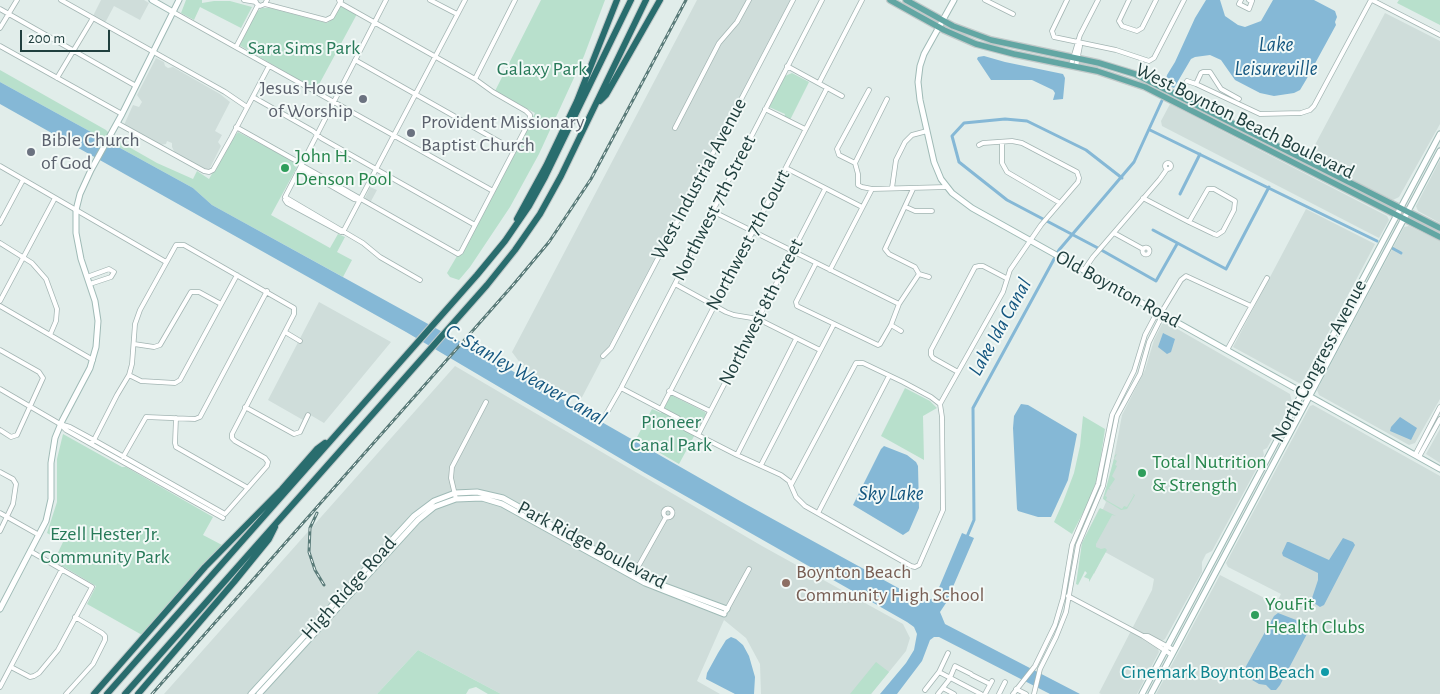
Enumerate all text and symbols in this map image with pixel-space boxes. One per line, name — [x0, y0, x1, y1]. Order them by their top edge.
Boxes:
scale bar — [22, 20, 112, 52]
text: 200 m — [28, 31, 65, 46]
water label: Lake Leisureville — [1234, 32, 1318, 82]
park label: Sara Sims Park — [248, 36, 360, 60]
park label: Galaxy Park — [497, 57, 587, 81]
street label: West Boynton Beach Boulevard — [1132, 57, 1358, 185]
place label: Jesus House of Worship — [260, 76, 353, 123]
marker: Jesus House of Worship — [357, 93, 369, 105]
street label: West Industrial Avenue — [646, 94, 752, 264]
place label: Provident Missionary Baptist Church — [421, 110, 584, 157]
marker: Provident Missionary Baptist Church — [405, 127, 417, 139]
place label: Bible Church of God — [41, 128, 140, 175]
street label: Northwest 7th Street — [667, 131, 761, 285]
place label: John H. Denson Pool — [295, 144, 392, 191]
marker: Bible Church of God — [25, 146, 37, 158]
marker: John H. Denson Pool — [279, 162, 291, 174]
street label: Northwest 7th Court — [701, 165, 795, 315]
street label: Northwest 8th Street — [714, 234, 808, 390]
street label: Old Boynton Road — [1051, 245, 1185, 333]
water label: Lake Ida Canal — [963, 274, 1037, 380]
street label: North Congress Avenue — [1266, 275, 1372, 447]
water label: C. Stanley Weaver Canal — [441, 319, 611, 431]
park label: Pioneer Canal Park — [630, 410, 712, 457]
place label: Total Nutrition & Strength — [1152, 450, 1267, 497]
marker: Total Nutrition & Strength — [1136, 467, 1148, 479]
water label: Sky Lake — [858, 481, 924, 507]
street label: Park Ridge Boulevard — [513, 496, 671, 594]
park label: Ezell Hester Jr. Community Park — [40, 522, 170, 569]
street label: High Ridge Road — [296, 532, 402, 644]
place label: Boynton Beach Community High School — [796, 560, 984, 607]
marker: Boynton Beach Community High School — [780, 577, 792, 589]
place label: YouFit Health Clubs — [1265, 592, 1365, 639]
marker: YouFit Health Clubs — [1249, 609, 1261, 621]
place label: Cinemark Boynton Beach — [1121, 660, 1315, 684]
marker: Cinemark Boynton Beach — [1319, 666, 1331, 678]

